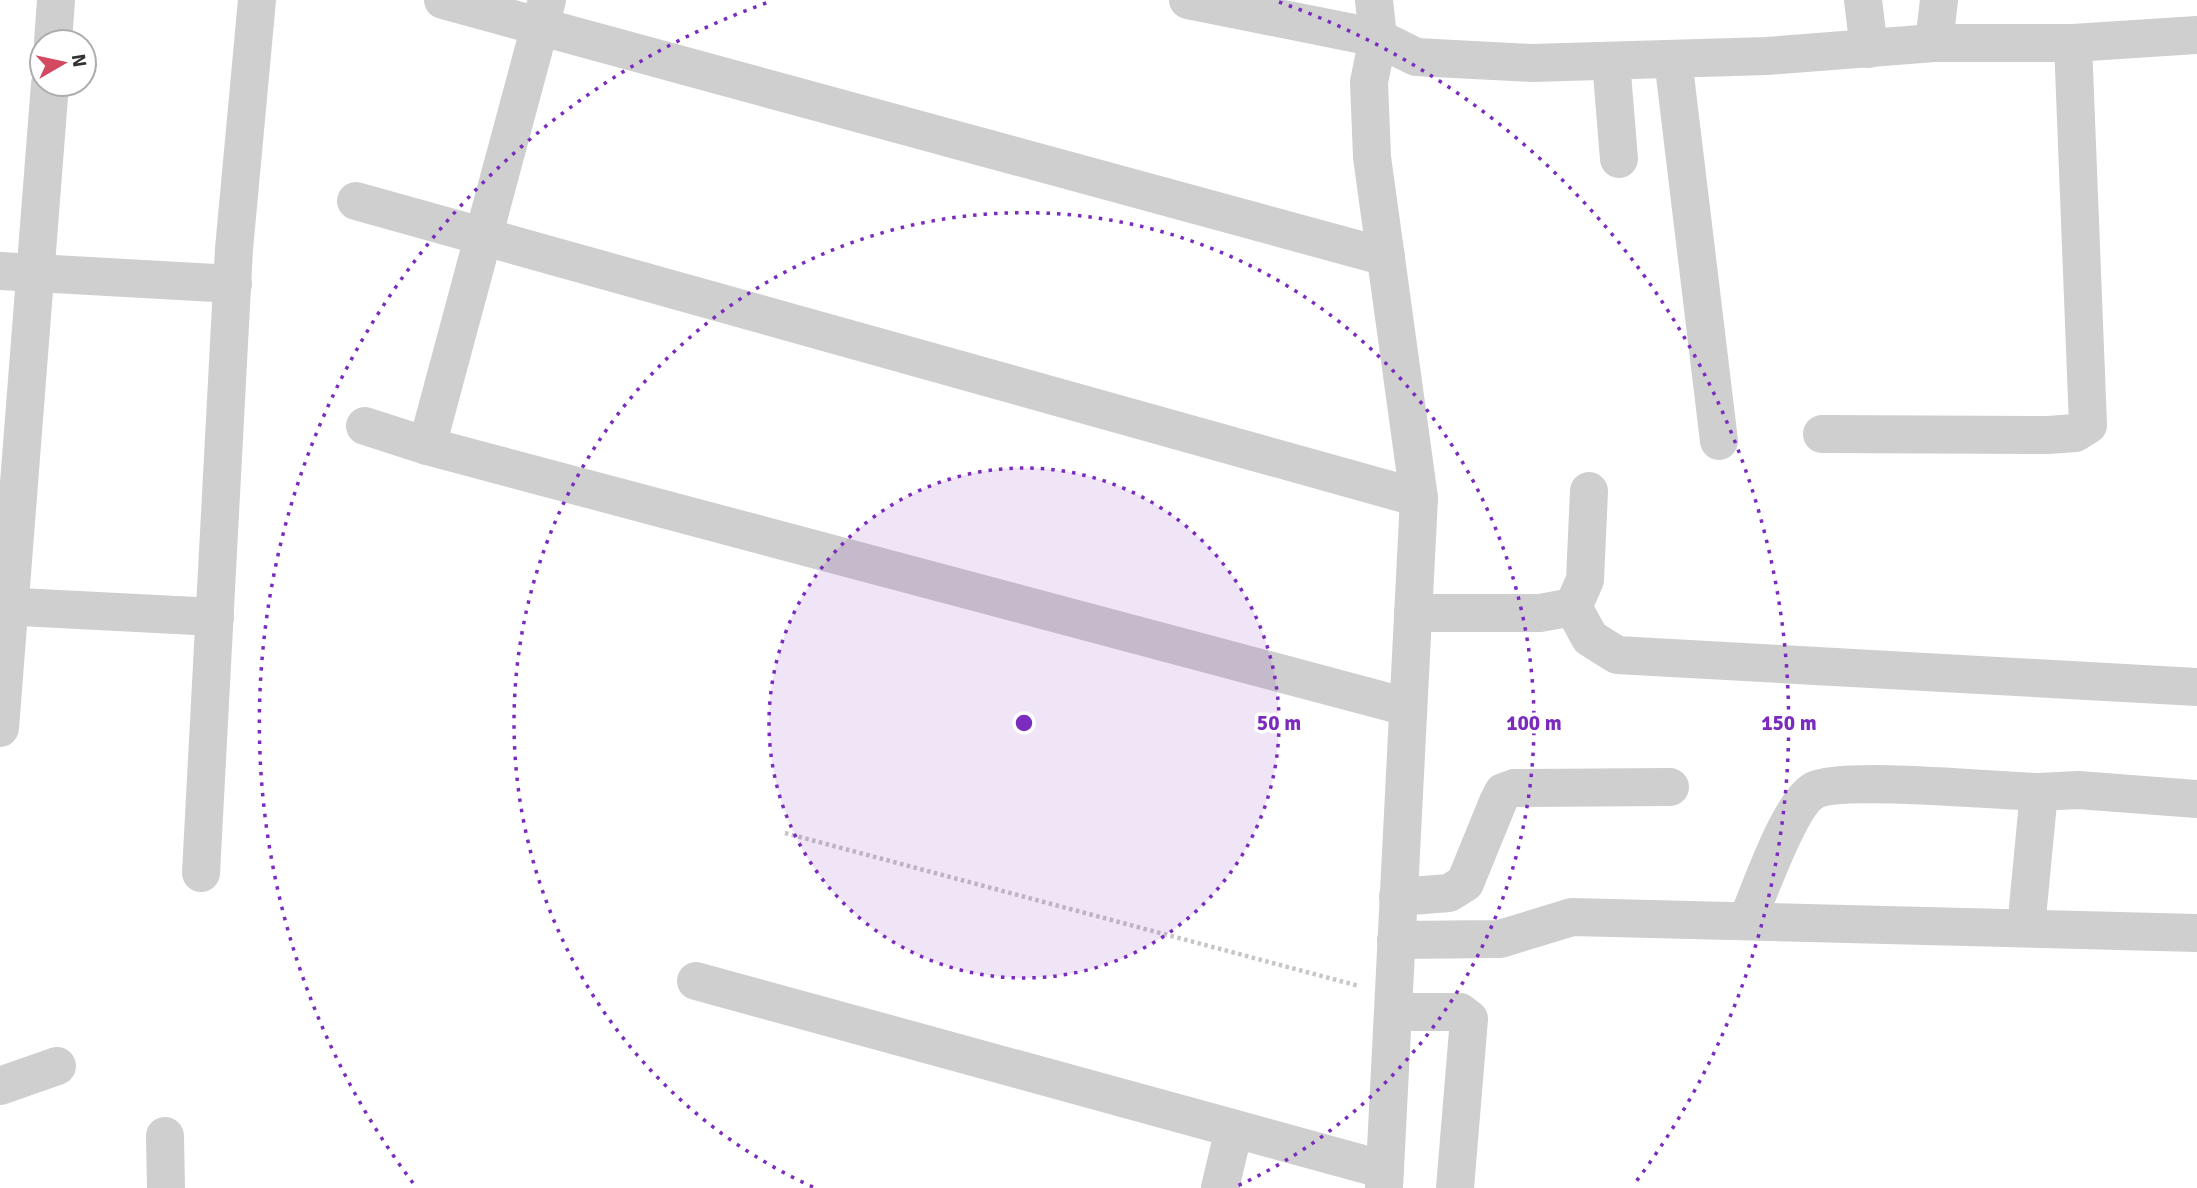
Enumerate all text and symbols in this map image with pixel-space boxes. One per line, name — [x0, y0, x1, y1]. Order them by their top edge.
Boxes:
north arrow — [28, 28, 98, 98]
text: N — [66, 52, 92, 69]
text: 50 m — [1257, 710, 1301, 736]
text: 100 m — [1506, 710, 1562, 736]
text: 150 m — [1761, 710, 1817, 736]
centre of rings — [1012, 711, 1036, 735]

